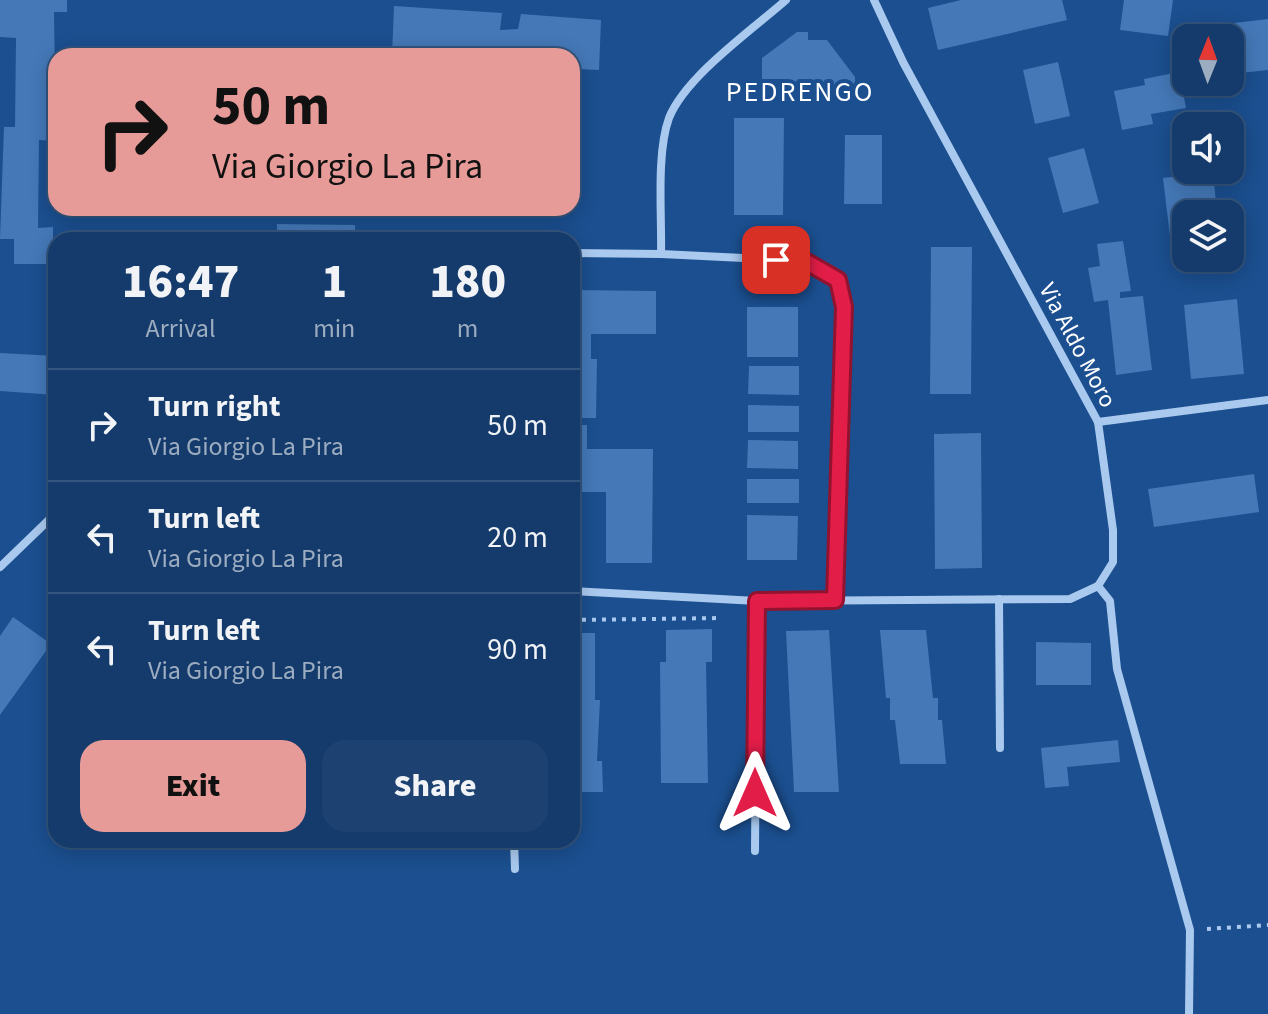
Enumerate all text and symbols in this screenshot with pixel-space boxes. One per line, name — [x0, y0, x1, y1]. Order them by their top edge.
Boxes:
north arrow — [1172, 24, 1244, 96]
map controls — [1172, 24, 1244, 272]
text: 50 m — [212, 67, 330, 146]
district label: PEDRENGO — [726, 72, 874, 112]
icon: right — [80, 80, 184, 184]
button: sound — [1172, 112, 1244, 184]
text: Via Giorgio La Pira — [212, 141, 483, 192]
button: layers — [1172, 200, 1244, 272]
pin — [742, 226, 810, 294]
icon: arrive — [754, 238, 798, 282]
text: 16:47 — [122, 248, 239, 316]
text: 1 — [321, 248, 347, 316]
text: 180 — [429, 248, 506, 316]
street label: Via Aldo Moro — [1030, 277, 1125, 414]
text: Arrival — [146, 310, 216, 347]
text: min — [313, 310, 355, 347]
text: m — [457, 310, 478, 347]
text: Turn right — [148, 385, 280, 428]
icon: right — [80, 403, 124, 447]
text: 50 m — [487, 404, 548, 447]
text: Via Giorgio La Pira — [148, 428, 344, 465]
text: Turn left — [148, 497, 260, 540]
icon: left — [80, 515, 124, 559]
text: 20 m — [487, 516, 548, 559]
text: Via Giorgio La Pira — [148, 540, 344, 577]
text: Turn left — [148, 609, 260, 652]
icon: left — [80, 627, 124, 671]
text: 90 m — [487, 628, 548, 671]
text: Via Giorgio La Pira — [148, 652, 344, 689]
button: Exit — [80, 740, 306, 832]
button: Share — [322, 740, 548, 832]
position arrow — [713, 751, 797, 835]

